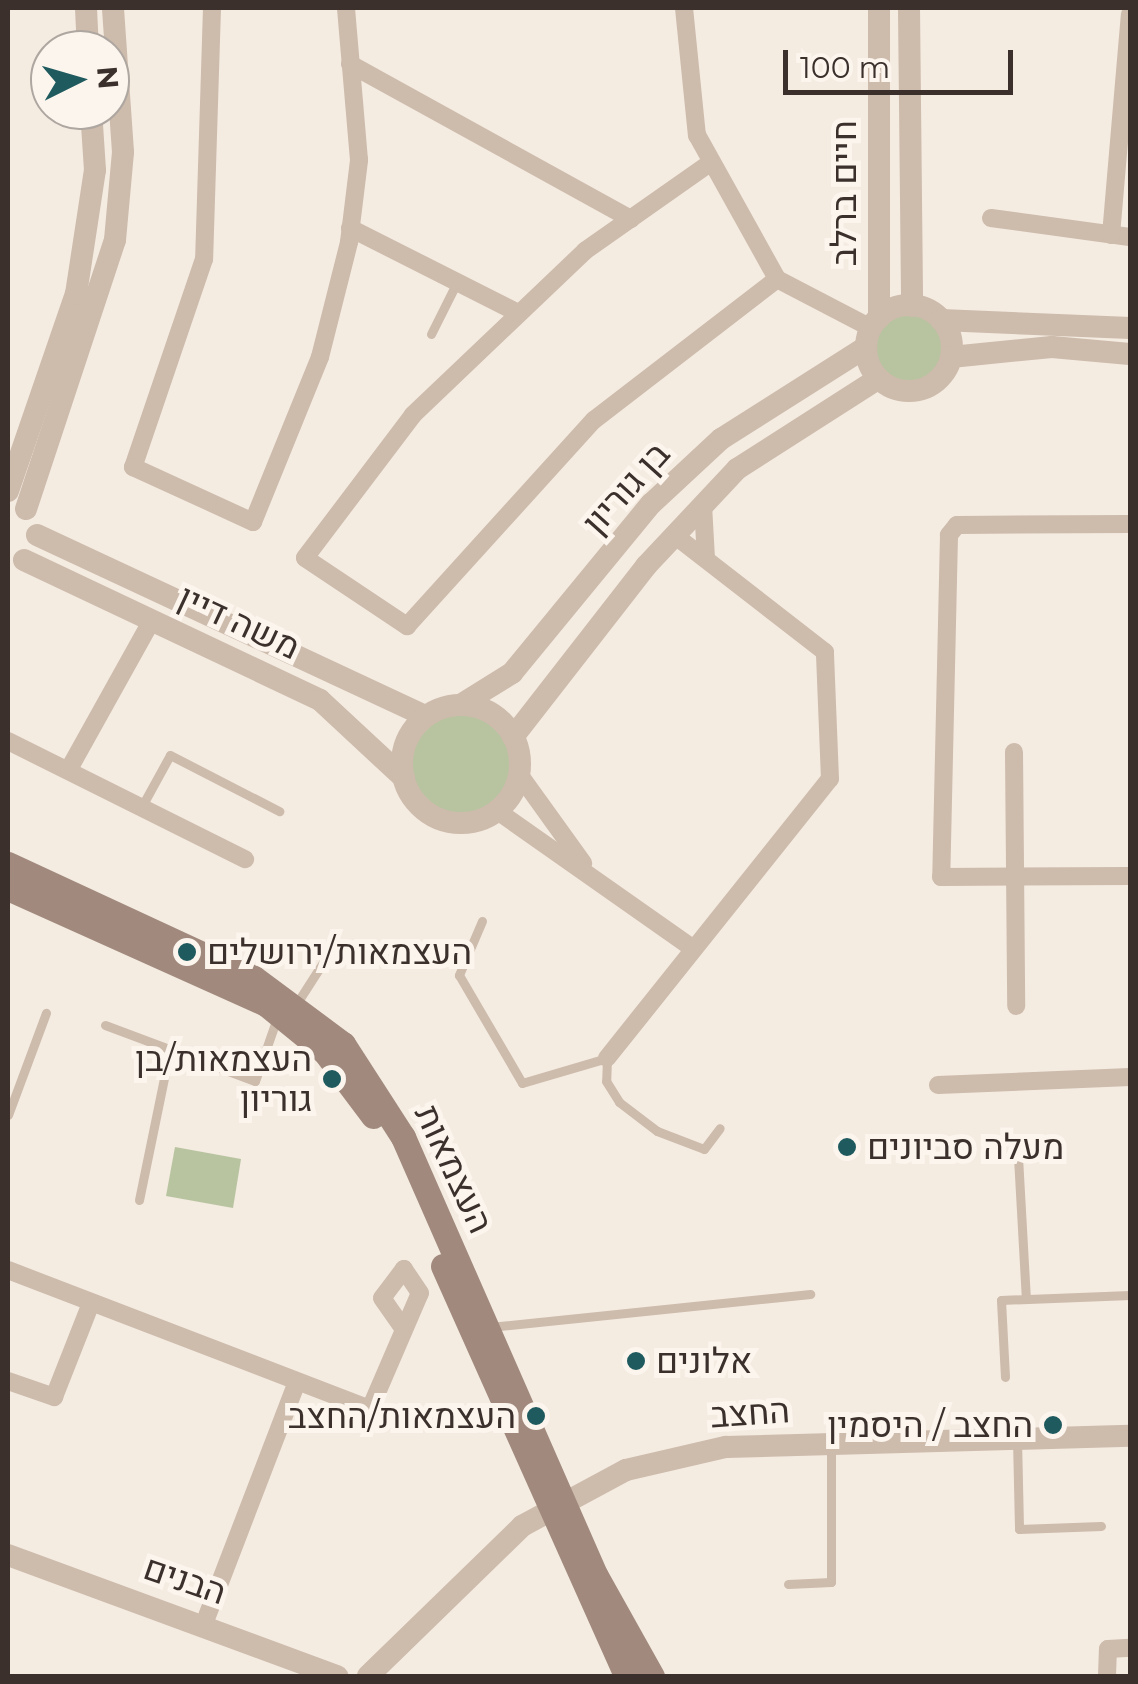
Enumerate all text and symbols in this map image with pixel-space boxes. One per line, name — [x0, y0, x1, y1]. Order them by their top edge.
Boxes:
north arrow — [30, 30, 130, 130]
scale bar — [788, 30, 1018, 92]
text: 100 m — [800, 49, 890, 86]
text: N — [90, 65, 126, 90]
street label: חיים ברלב — [823, 120, 865, 266]
street label: בן גוריון — [574, 433, 678, 543]
street label: משה דיין — [172, 576, 306, 668]
place label: העצמאות/ירושלים — [207, 931, 472, 973]
marker: העצמאות/ירושלים — [176, 941, 198, 963]
place label: העצמאות/בן גוריון — [135, 1038, 312, 1120]
marker: העצמאות/בן גוריון — [321, 1068, 343, 1090]
street label: העצמאות — [406, 1098, 502, 1240]
place label: מעלה סביונים — [867, 1126, 1064, 1168]
marker: מעלה סביונים — [836, 1136, 858, 1158]
place label: אלונים — [656, 1340, 752, 1382]
marker: אלונים — [625, 1350, 647, 1372]
street label: החצב — [709, 1389, 791, 1437]
place label: העצמאות/החצב — [288, 1395, 516, 1437]
place label: החצב / היסמין — [827, 1404, 1033, 1446]
marker: העצמאות/החצב — [525, 1405, 547, 1427]
marker: החצב / היסמין — [1042, 1414, 1064, 1436]
street label: הבנים — [138, 1546, 232, 1614]

